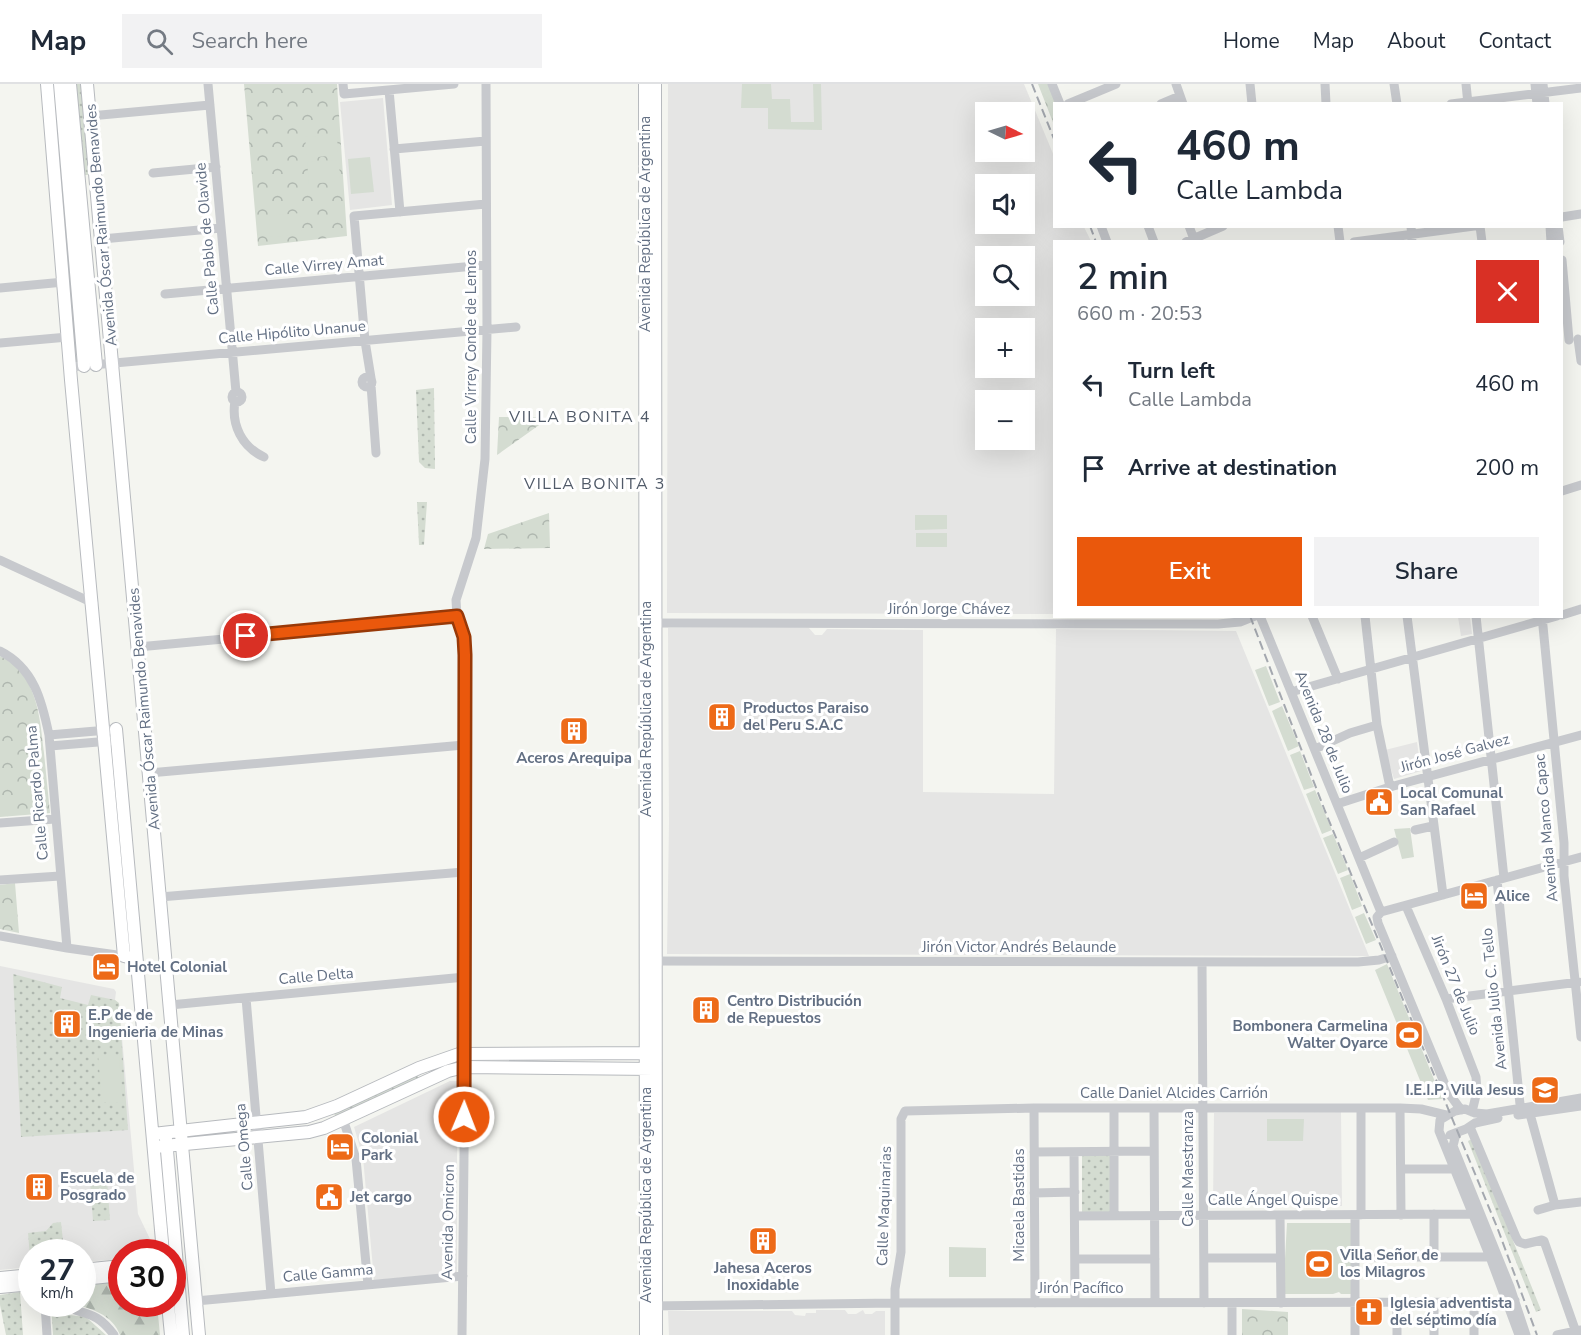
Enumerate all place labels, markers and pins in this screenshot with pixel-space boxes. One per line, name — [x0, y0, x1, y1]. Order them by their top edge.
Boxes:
pin — [220, 610, 271, 661]
place label: Productos Paraiso del Peru S.A.C — [743, 698, 869, 735]
building icon: Productos Paraiso del Peru S.A.C — [706, 701, 738, 733]
building icon: Aceros Arequipa — [558, 715, 590, 747]
place label: Aceros Arequipa — [516, 748, 632, 768]
place label: Local Comunal San Rafael — [1400, 783, 1503, 820]
public building icon: Local Comunal San Rafael — [1363, 786, 1395, 818]
hotel icon: Alice — [1458, 880, 1490, 912]
place label: Alice — [1495, 886, 1530, 906]
hotel icon: Hotel Colonial — [90, 951, 122, 983]
place label: Hotel Colonial — [127, 957, 227, 977]
place label: Centro Distribución de Repuestos — [727, 991, 862, 1028]
building icon: Centro Distribución de Repuestos — [690, 994, 722, 1026]
place label: E.P de de Ingenieria de Minas — [88, 1005, 223, 1042]
building icon: E.P de de Ingenieria de Minas — [51, 1008, 83, 1040]
place label: Bombonera Carmelina Walter Oyarce — [1232, 1016, 1388, 1053]
sports icon: Bombonera Carmelina Walter Oyarce — [1393, 1019, 1425, 1051]
school or university icon: I.E.I.P. Villa Jesus — [1529, 1074, 1561, 1106]
place label: I.E.I.P. Villa Jesus — [1405, 1080, 1524, 1100]
place label: Colonial Park — [361, 1128, 418, 1165]
hotel icon: Colonial Park — [324, 1131, 356, 1163]
place label: Escuela de Posgrado — [60, 1168, 134, 1205]
building icon: Escuela de Posgrado — [23, 1171, 55, 1203]
public building icon: Jet cargo — [313, 1181, 345, 1213]
place label: Jet cargo — [349, 1187, 412, 1207]
building icon: Jahesa Aceros Inoxidable — [747, 1225, 779, 1257]
place label: Villa Señor de los Milagros — [1339, 1245, 1438, 1282]
sports icon: Villa Señor de los Milagros — [1303, 1248, 1335, 1280]
place label: Jahesa Aceros Inoxidable — [713, 1258, 812, 1295]
place label: Iglesia adventista del séptimo día — [1390, 1293, 1512, 1330]
church icon: Iglesia adventista del séptimo día — [1353, 1296, 1385, 1328]

